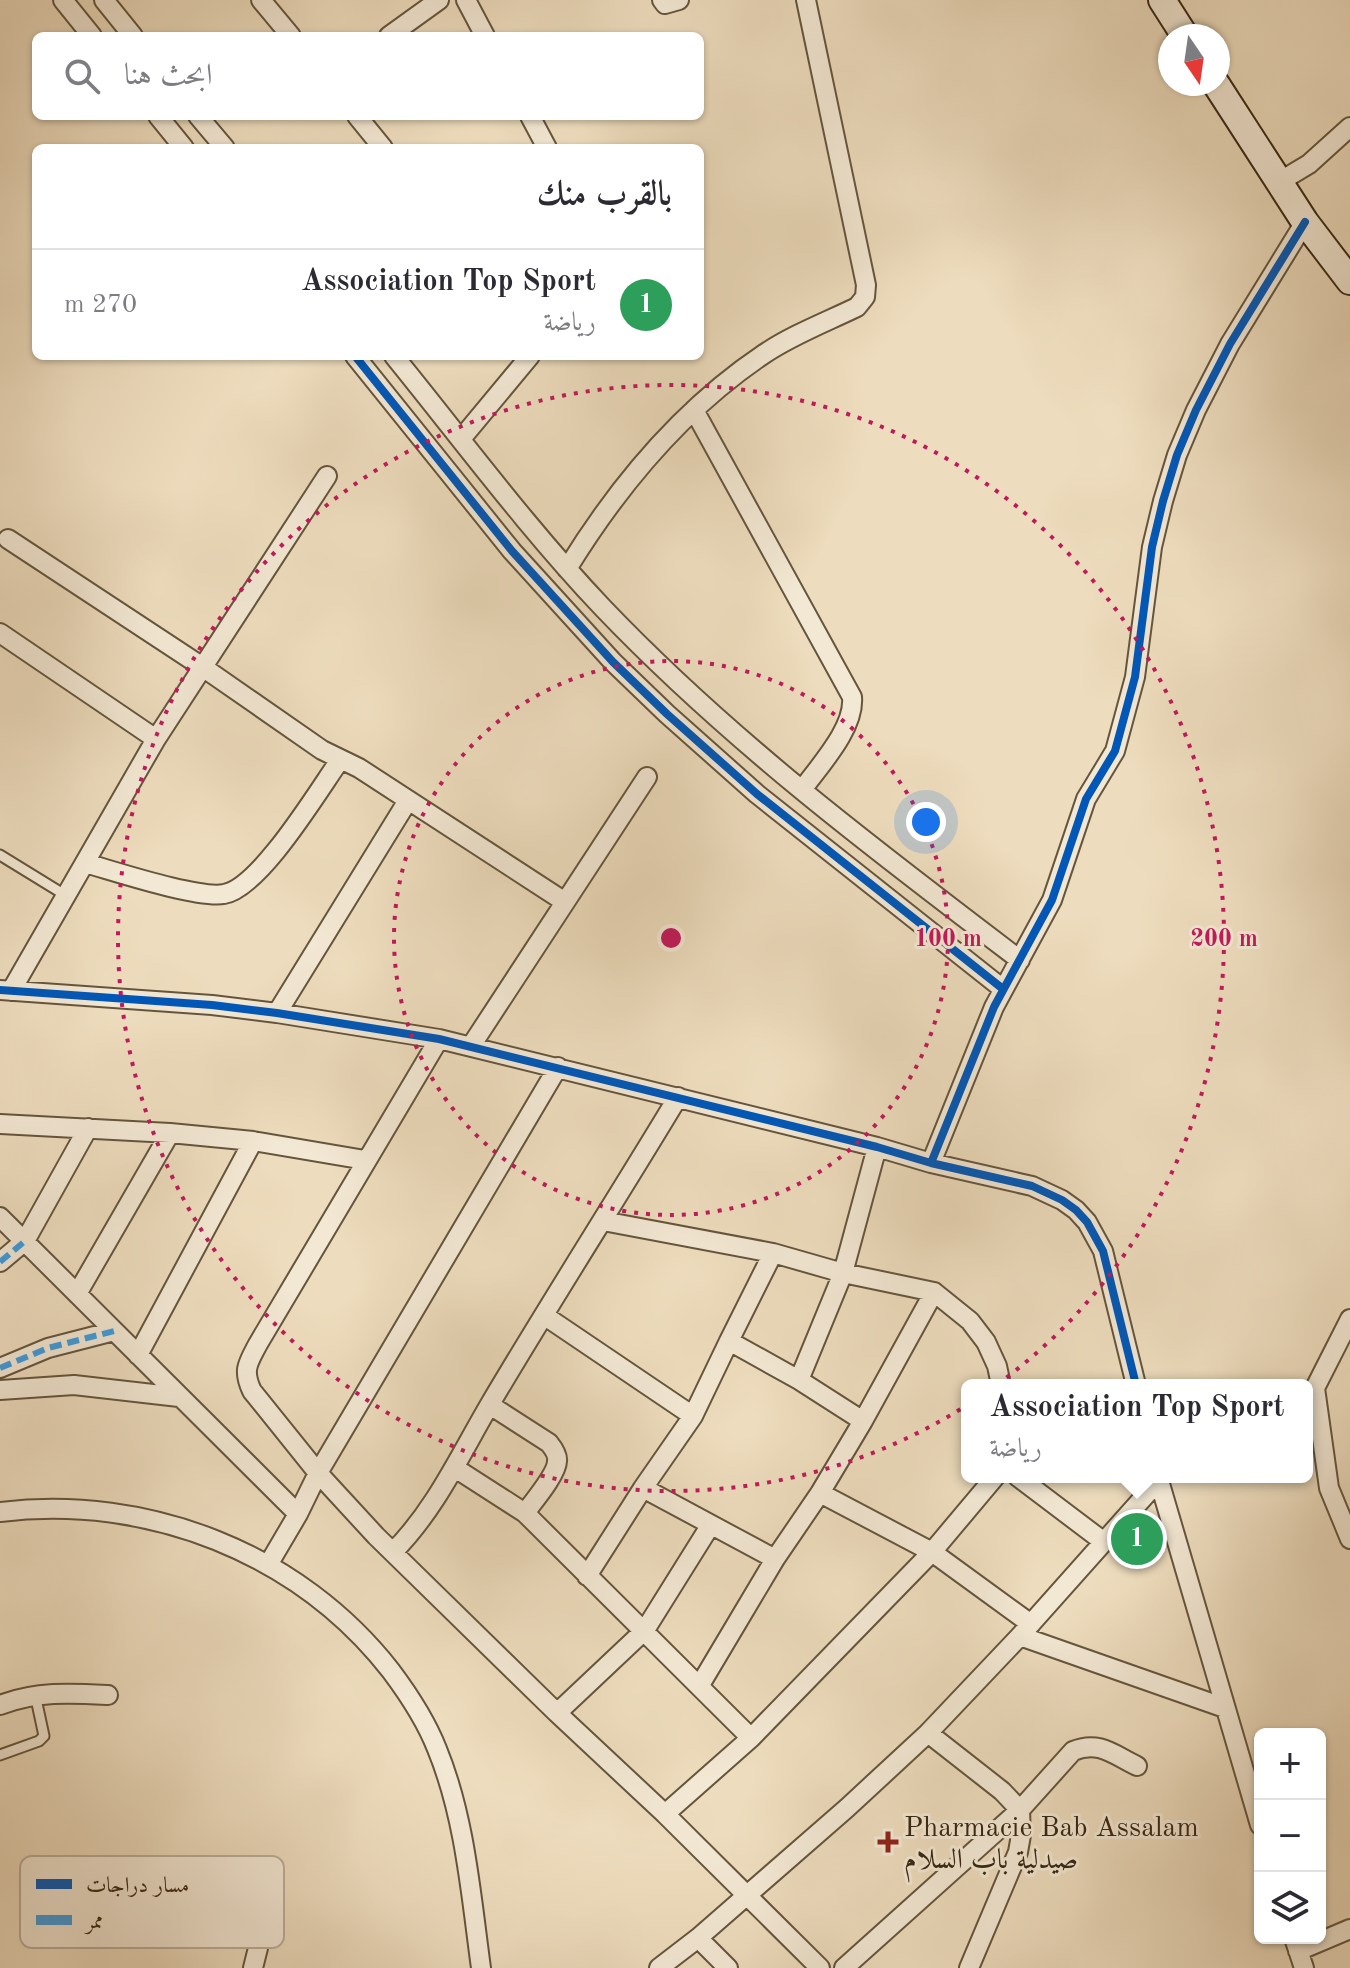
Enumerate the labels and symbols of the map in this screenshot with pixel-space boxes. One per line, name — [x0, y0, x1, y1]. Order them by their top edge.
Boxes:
north arrow — [1158, 24, 1230, 96]
your location — [906, 802, 946, 842]
centre of rings — [657, 924, 685, 952]
text: 100 m — [914, 928, 982, 952]
text: 200 m — [1190, 928, 1258, 952]
pin: 1 — [1111, 1509, 1163, 1569]
place label: Pharmacie Bab Assalam صيدلية باب السلام — [904, 1815, 1199, 1883]
marker: Pharmacie Bab Assalam صيدلية باب السلام — [879, 1833, 897, 1851]
legend — [20, 1856, 284, 1948]
text: مسار دراجات — [86, 1875, 189, 1898]
text: ممر — [84, 1911, 104, 1935]

